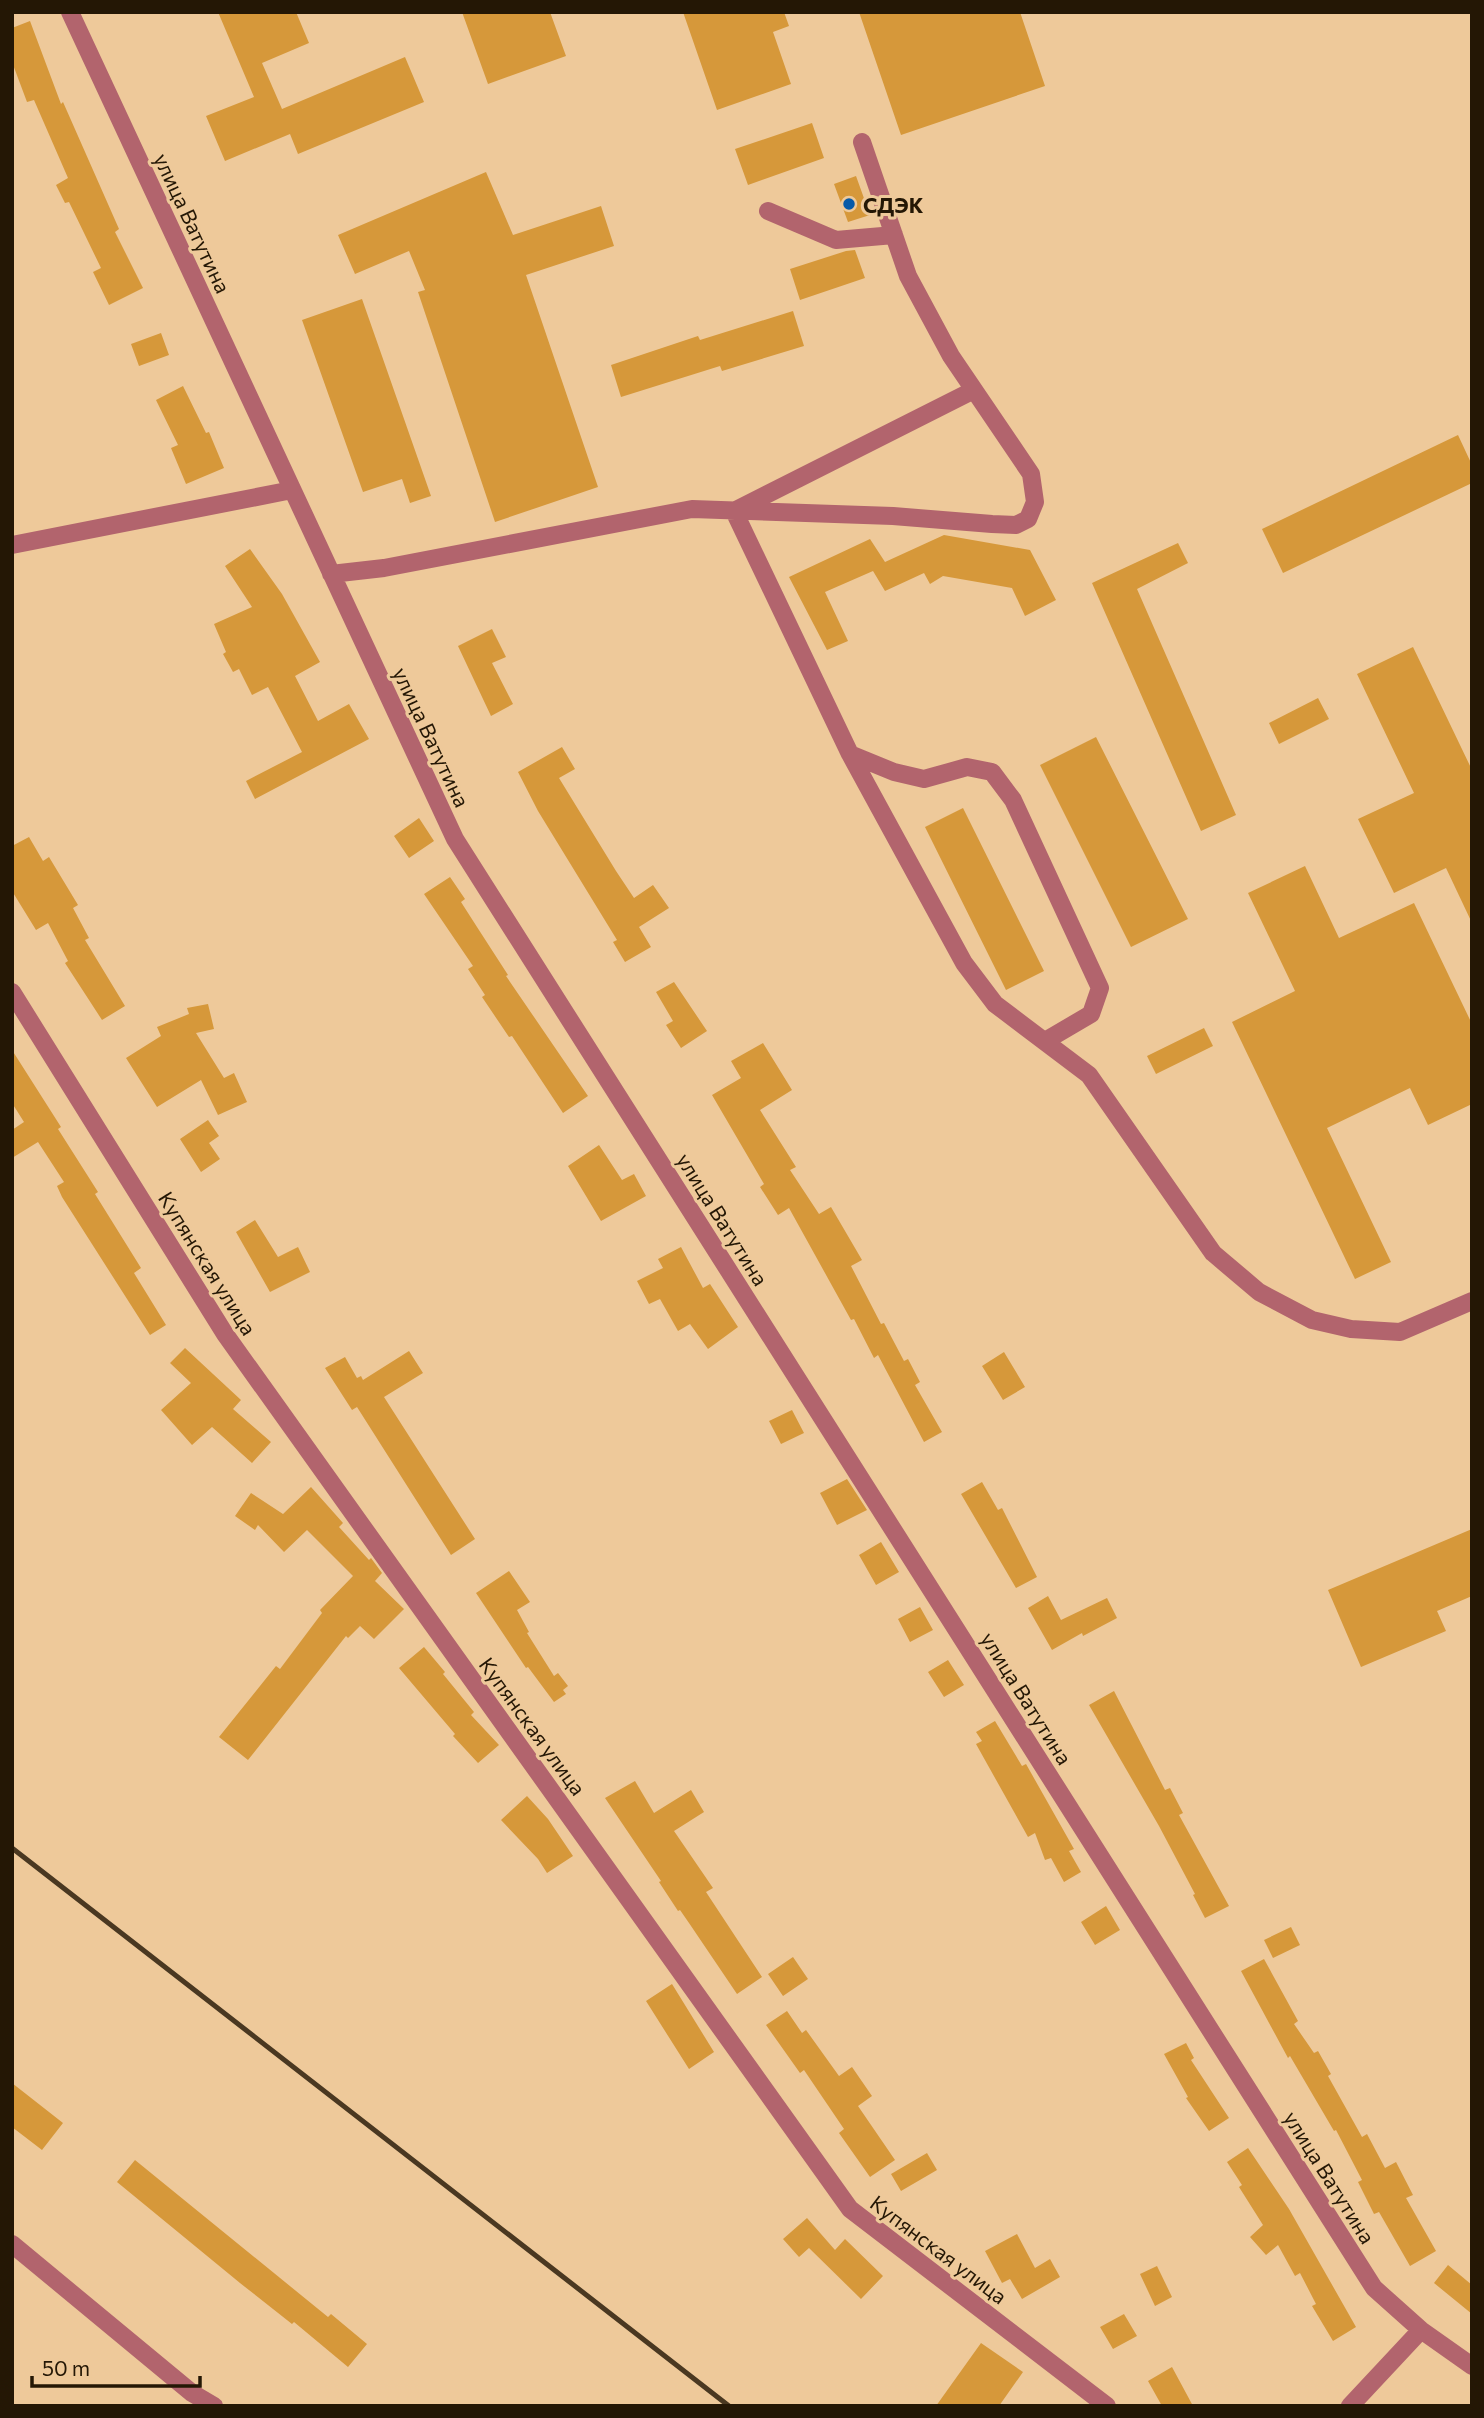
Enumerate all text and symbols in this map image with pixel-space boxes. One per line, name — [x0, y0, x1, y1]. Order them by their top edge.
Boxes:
street label: улица Ватутина — [150, 149, 236, 297]
place label: СДЭК — [863, 192, 924, 217]
marker: СДЭК — [841, 196, 857, 212]
street label: улица Ватутина — [389, 663, 475, 811]
street label: улица Ватутина — [672, 1148, 774, 1290]
street label: Купянская улица — [154, 1187, 262, 1339]
street label: улица Ватутина — [976, 1627, 1078, 1769]
street label: Купянская улица — [475, 1652, 591, 1800]
street label: улица Ватутина — [1279, 2106, 1381, 2248]
street label: Купянская улица — [866, 2190, 1012, 2308]
scale bar — [32, 2344, 200, 2388]
text: 50 m — [42, 2355, 90, 2380]

